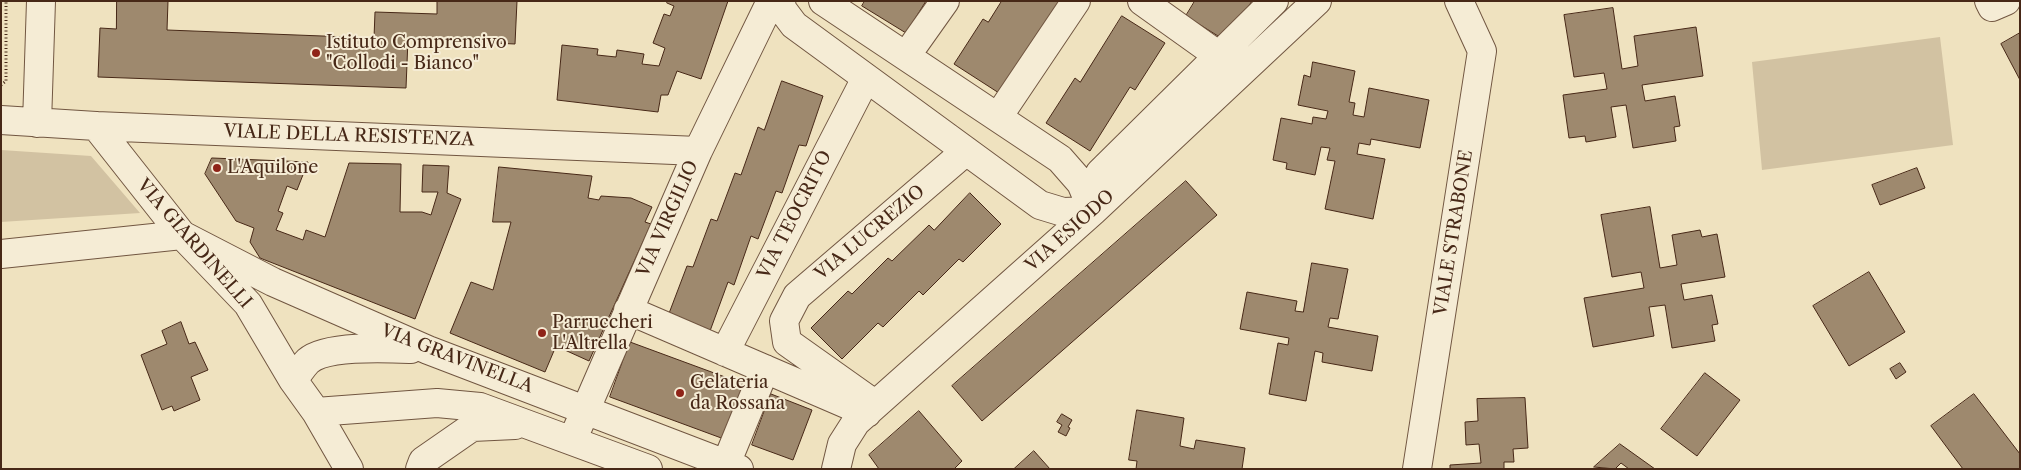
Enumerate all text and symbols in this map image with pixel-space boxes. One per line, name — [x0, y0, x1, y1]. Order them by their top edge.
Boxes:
place label: Istituto Comprensivo "Collodi - Bianco" — [326, 32, 507, 74]
marker: Istituto Comprensivo "Collodi - Bianco" — [310, 47, 322, 59]
street label: VIALE DELLA RESISTENZA — [223, 121, 475, 151]
street label: VIA TEOCRITO — [753, 147, 837, 283]
street label: VIALE STRABONE — [1430, 149, 1478, 317]
place label: L'Aquilone — [227, 157, 318, 179]
street label: VIA VIRGILIO — [633, 157, 703, 281]
marker: L'Aquilone — [211, 162, 223, 174]
street label: VIA GIARDINELLI — [132, 175, 256, 313]
street label: VIA LUCREZIO — [811, 181, 929, 285]
street label: VIA ESIODO — [1021, 185, 1119, 277]
place label: Parruccheri L'Altrella — [552, 312, 653, 354]
street label: VIA GRAVINELLA — [378, 320, 536, 398]
marker: Parruccheri L'Altrella — [536, 327, 548, 339]
place label: Gelateria da Rossana — [690, 372, 785, 414]
marker: Gelateria da Rossana — [674, 387, 686, 399]

